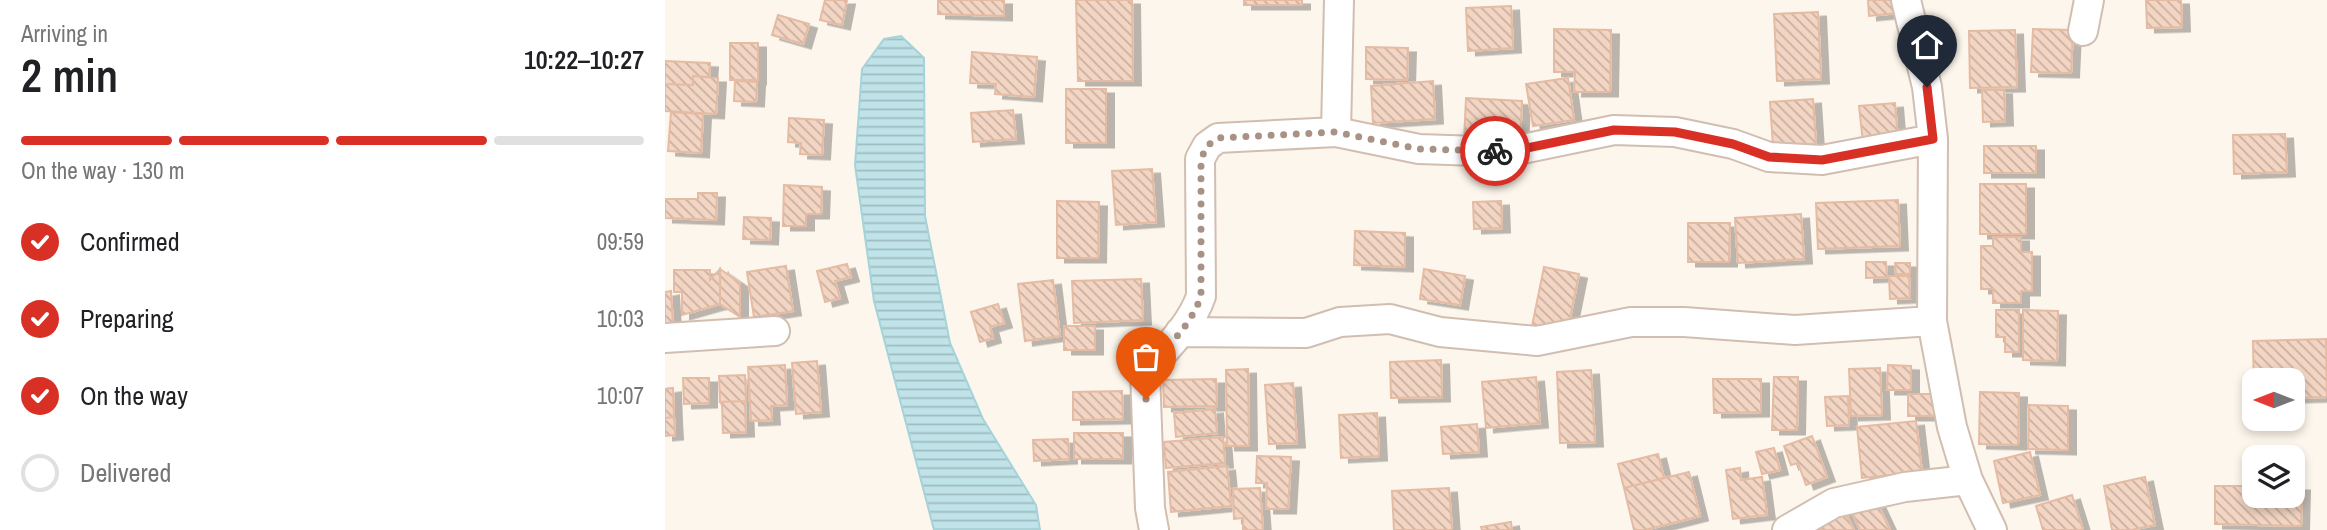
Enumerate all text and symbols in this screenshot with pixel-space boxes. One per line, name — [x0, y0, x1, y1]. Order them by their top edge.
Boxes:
pin — [1897, 15, 1957, 87]
text: Arriving in — [21, 18, 108, 49]
icon: home — [1908, 26, 1946, 64]
text: 10:22–10:27 — [524, 42, 644, 77]
text: 2 min — [21, 44, 118, 106]
courier — [1460, 116, 1530, 186]
icon: bike — [1476, 132, 1514, 170]
text: On the way · 130 m — [21, 155, 185, 186]
icon: check — [21, 223, 59, 261]
text: Confirmed — [80, 224, 180, 259]
text: 09:59 — [597, 226, 644, 257]
icon: check — [21, 300, 59, 338]
text: Preparing — [80, 301, 174, 336]
text: 10:03 — [597, 303, 644, 334]
pin — [1116, 327, 1176, 399]
icon: bag — [1127, 338, 1165, 376]
north arrow — [2242, 368, 2305, 430]
map controls — [2242, 368, 2305, 508]
icon: check — [21, 377, 59, 415]
text: On the way — [80, 378, 188, 413]
text: 10:07 — [597, 380, 644, 411]
button: layers — [2242, 445, 2305, 508]
text: Delivered — [80, 455, 171, 490]

